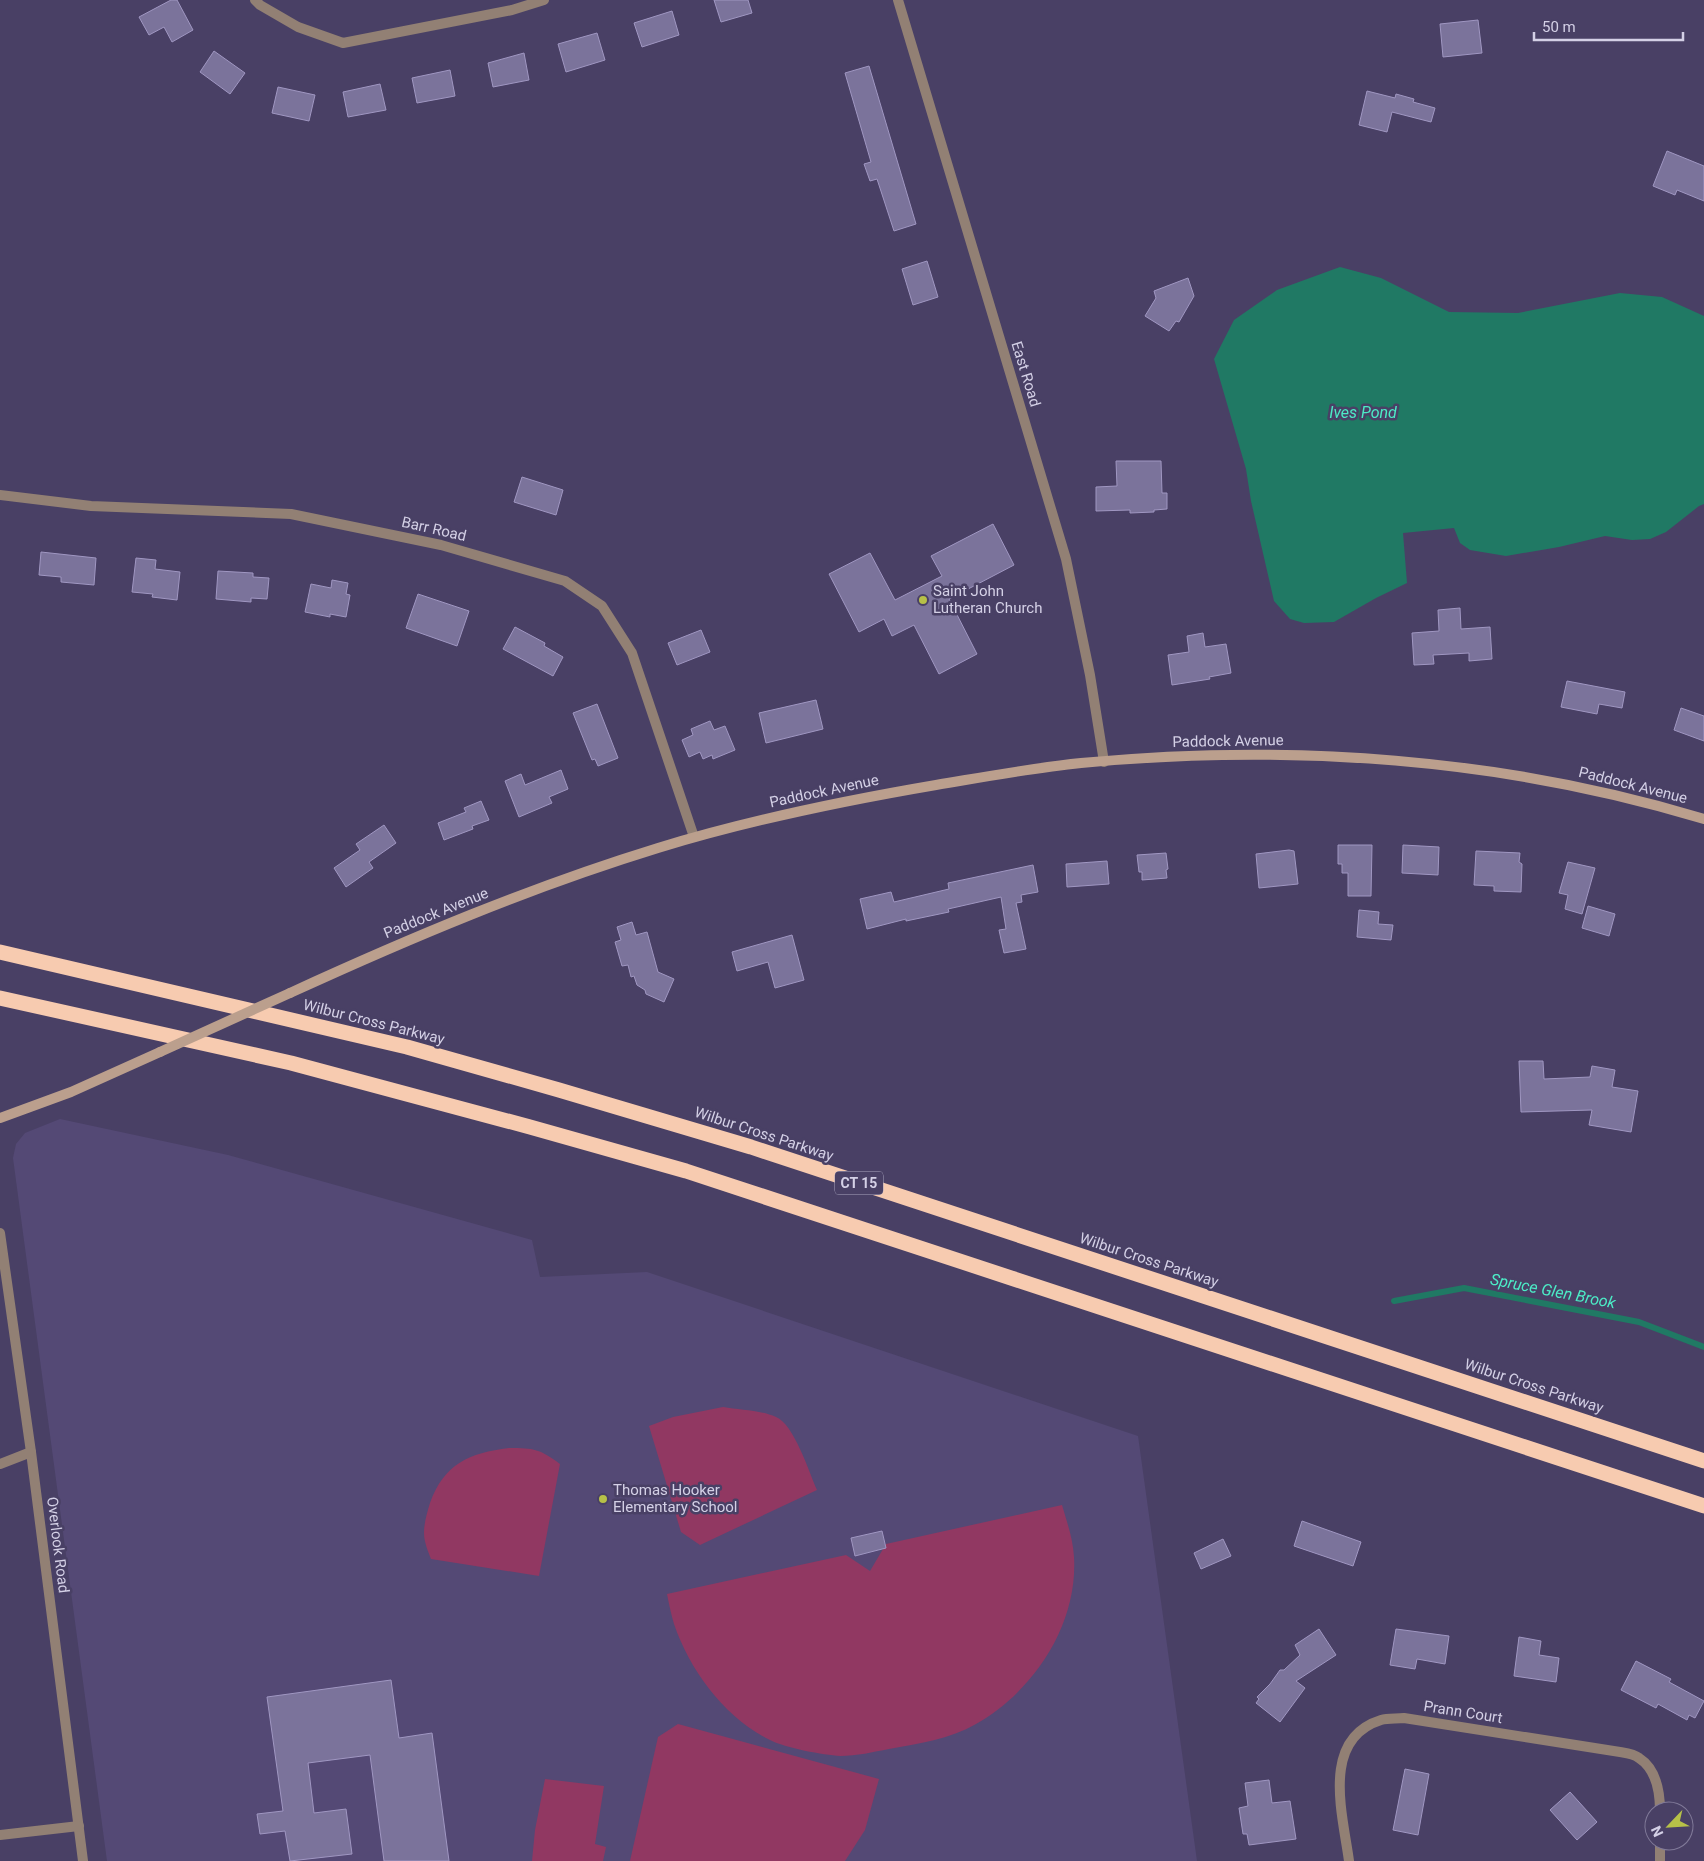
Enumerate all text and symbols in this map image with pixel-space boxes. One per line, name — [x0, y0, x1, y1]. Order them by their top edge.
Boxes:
scale bar — [1534, 10, 1683, 42]
text: 50 m — [1542, 18, 1576, 36]
street label: East Road — [1008, 339, 1044, 409]
water label: Ives Pond — [1329, 403, 1397, 422]
street label: Barr Road — [400, 513, 468, 545]
place label: Saint John Lutheran Church — [933, 582, 1042, 617]
marker: Saint John Lutheran Church — [917, 594, 929, 606]
street label: Paddock Avenue — [1172, 731, 1284, 751]
street label: Paddock Avenue — [1577, 763, 1689, 807]
street label: Paddock Avenue — [768, 771, 880, 811]
street label: Paddock Avenue — [381, 884, 491, 942]
street label: Wilbur Cross Parkway — [301, 996, 447, 1048]
street label: Wilbur Cross Parkway — [692, 1103, 836, 1165]
road number: CT 15 — [835, 1172, 883, 1194]
street label: Wilbur Cross Parkway — [1077, 1229, 1221, 1291]
water label: Spruce Glen Brook — [1489, 1270, 1618, 1313]
street label: Wilbur Cross Parkway — [1462, 1355, 1606, 1417]
place label: Thomas Hooker Elementary School — [613, 1481, 737, 1516]
marker: Thomas Hooker Elementary School — [597, 1493, 609, 1505]
street label: Overlook Road — [43, 1496, 73, 1594]
street label: Prann Court — [1422, 1697, 1504, 1727]
north arrow — [1644, 1801, 1694, 1851]
text: N — [1648, 1824, 1667, 1839]

